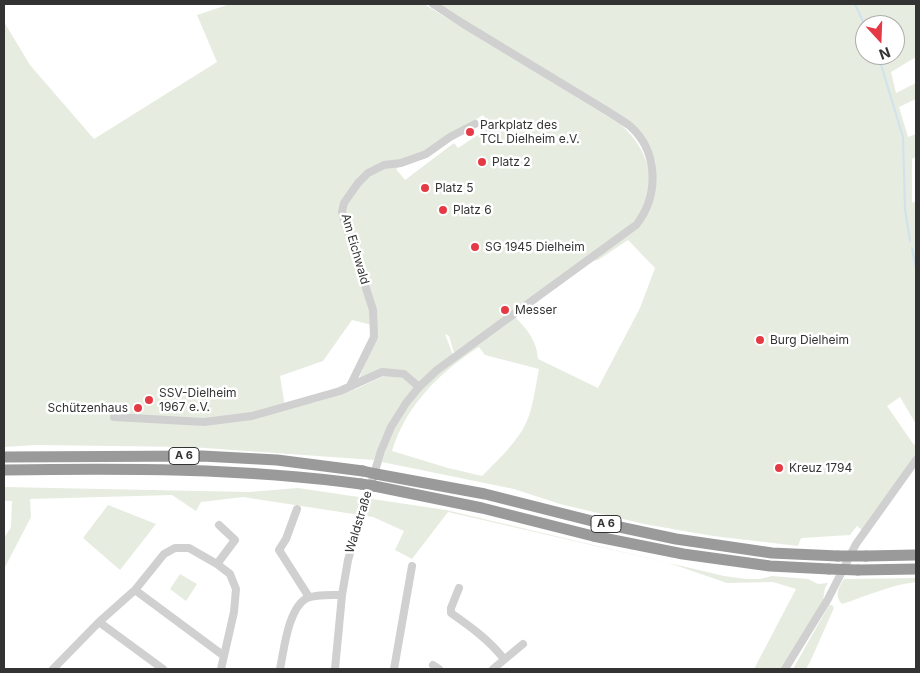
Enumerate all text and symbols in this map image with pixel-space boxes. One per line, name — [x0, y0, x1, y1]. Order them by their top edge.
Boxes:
north arrow — [855, 15, 905, 65]
text: N — [877, 44, 893, 63]
place label: Parkplatz des TCL Dielheim e.V. — [480, 118, 580, 146]
marker: Parkplatz des TCL Dielheim e.V. — [464, 126, 476, 138]
place label: Platz 2 — [492, 155, 531, 169]
marker: Platz 2 — [476, 156, 488, 168]
place label: Platz 5 — [435, 181, 474, 195]
marker: Platz 5 — [419, 182, 431, 194]
place label: Platz 6 — [453, 203, 492, 217]
marker: Platz 6 — [437, 204, 449, 216]
street label: Am Eichwald — [338, 212, 372, 286]
place label: SG 1945 Dielheim — [485, 240, 585, 254]
marker: SG 1945 Dielheim — [469, 241, 481, 253]
place label: Messer — [515, 303, 557, 317]
marker: Messer — [499, 304, 511, 316]
place label: Burg Dielheim — [770, 333, 849, 347]
marker: Burg Dielheim — [754, 334, 766, 346]
place label: SSV-Dielheim 1967 e.V. — [159, 386, 237, 414]
marker: SSV-Dielheim 1967 e.V. — [143, 394, 155, 406]
place label: Schützenhaus — [48, 401, 128, 415]
marker: Schützenhaus — [132, 402, 144, 414]
road number: A 6 — [169, 448, 199, 464]
place label: Kreuz 1794 — [789, 461, 852, 475]
marker: Kreuz 1794 — [773, 462, 785, 474]
street label: Waldstraße — [343, 489, 375, 555]
road number: A 6 — [591, 516, 621, 532]

